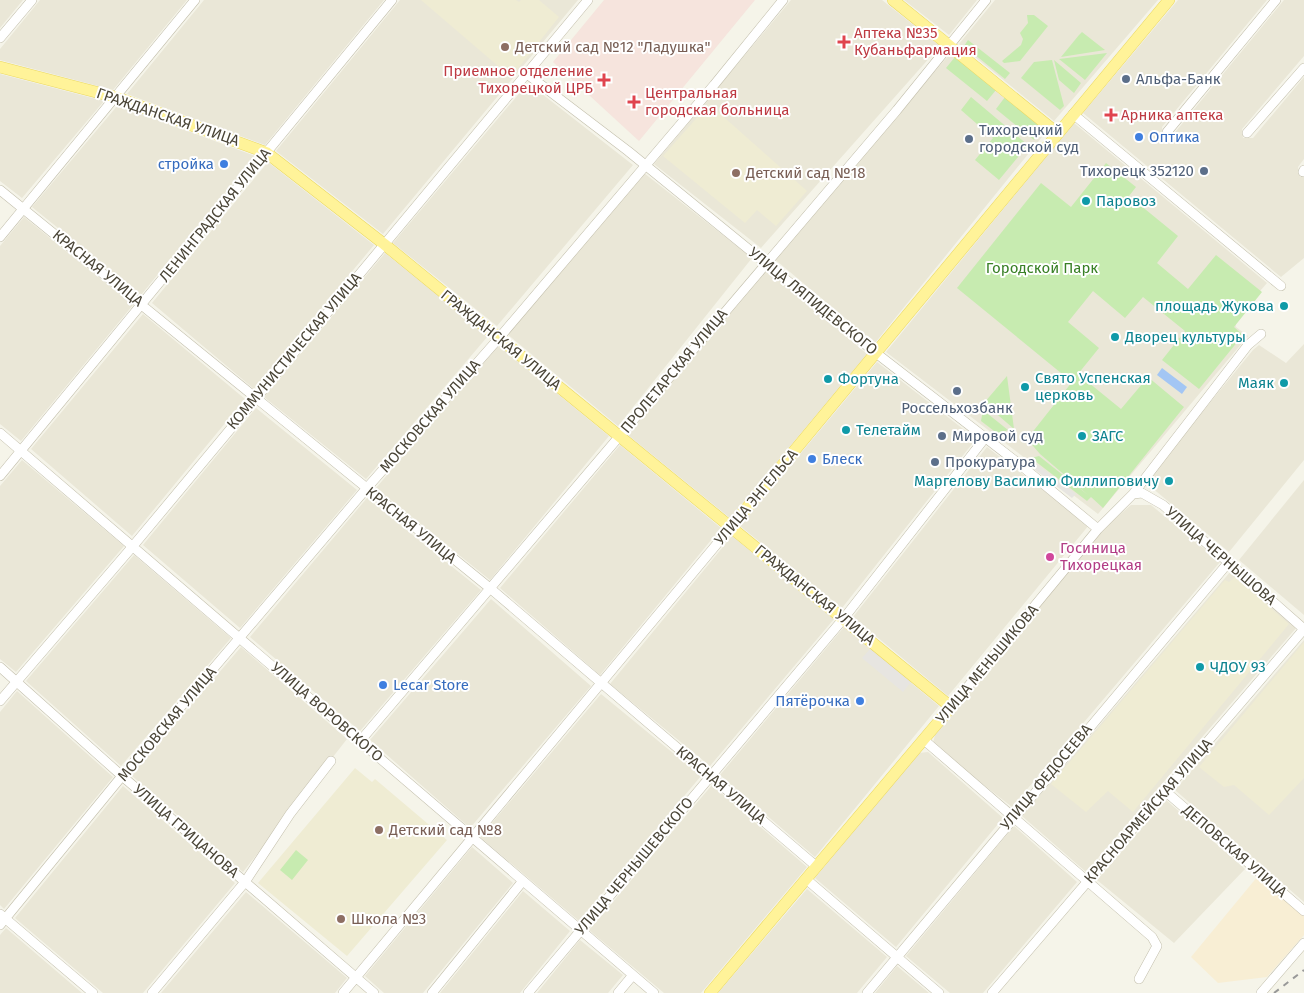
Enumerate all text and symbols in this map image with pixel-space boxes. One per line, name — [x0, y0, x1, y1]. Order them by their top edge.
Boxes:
place label: Аптека №35 Кубаньфармация — [854, 24, 977, 59]
marker: Аптека №35 Кубаньфармация — [838, 36, 850, 48]
place label: Детский сад №12 "Ладушка" — [514, 38, 710, 56]
marker: Детский сад №12 "Ладушка" — [499, 41, 511, 53]
place label: Приемное отделение Тихорецкой ЦРБ — [443, 62, 593, 97]
place label: Альфа-Банк — [1136, 70, 1221, 88]
marker: Приемное отделение Тихорецкой ЦРБ — [597, 73, 611, 87]
marker: Альфа-Банк — [1120, 73, 1132, 85]
street label: ГРАЖДАНСКАЯ УЛИЦА — [94, 84, 242, 150]
place label: Центральная городская больница — [645, 84, 789, 119]
marker: Центральная городская больница — [627, 95, 641, 109]
place label: Арника аптека — [1121, 106, 1223, 124]
marker: Арника аптека — [1105, 109, 1117, 121]
place label: Тихорецкий городской суд — [979, 121, 1079, 156]
place label: Оптика — [1149, 128, 1200, 146]
marker: Оптика — [1133, 131, 1145, 143]
marker: Тихорецкий городской суд — [963, 133, 975, 145]
street label: ЛЕНИНГРАДСКАЯ УЛИЦА — [155, 144, 275, 286]
place label: стройка — [158, 155, 214, 173]
marker: стройка — [218, 158, 230, 170]
place label: Тихорецк 352120 — [1080, 162, 1194, 180]
place label: Детский сад №18 — [745, 164, 865, 182]
marker: Тихорецк 352120 — [1198, 165, 1210, 177]
marker: Детский сад №18 — [730, 167, 742, 179]
place label: Паровоз — [1096, 192, 1156, 210]
marker: Паровоз — [1080, 195, 1092, 207]
street label: КРАСНАЯ УЛИЦА — [49, 226, 147, 310]
street label: УЛИЦА ЛЯПИДЕВСКОГО — [745, 243, 881, 359]
park label: Городской Парк — [986, 259, 1098, 277]
street label: КОММУНИСТИЧЕСКАЯ УЛИЦА — [223, 269, 365, 433]
street label: ГРАЖДАНСКАЯ УЛИЦА — [437, 286, 565, 394]
place label: площадь Жукова — [1155, 297, 1274, 315]
marker: площадь Жукова — [1278, 300, 1290, 312]
street label: ПРОЛЕТАРСКАЯ УЛИЦА — [617, 305, 731, 437]
place label: Дворец культуры — [1124, 328, 1246, 346]
marker: Дворец культуры — [1109, 331, 1121, 343]
street label: МОСКОВСКАЯ УЛИЦА — [376, 356, 484, 476]
place label: Свято Успенская церковь — [1035, 369, 1151, 404]
place label: Фортуна — [838, 370, 899, 388]
marker: Фортуна — [822, 373, 834, 385]
place label: Маяк — [1238, 374, 1274, 392]
marker: Маяк — [1278, 377, 1290, 389]
marker: Свято Успенская церковь — [1019, 381, 1031, 393]
marker: Россельхозбанк — [951, 385, 963, 397]
place label: Россельхозбанк — [901, 399, 1013, 417]
place label: Телетайм — [856, 421, 921, 439]
marker: Телетайм — [840, 424, 852, 436]
place label: Мировой суд — [952, 427, 1043, 445]
place label: ЗАГС — [1092, 427, 1124, 445]
marker: Мировой суд — [936, 430, 948, 442]
marker: ЗАГС — [1076, 430, 1088, 442]
street label: УЛИЦА ЭНГЕЛЬСА — [711, 445, 802, 549]
place label: Блеск — [822, 450, 863, 468]
marker: Блеск — [806, 453, 818, 465]
place label: Прокуратура — [945, 453, 1036, 471]
marker: Прокуратура — [929, 456, 941, 468]
place label: Маргелову Василию Филлиповичу — [914, 472, 1160, 490]
marker: Маргелову Василию Филлиповичу — [1163, 475, 1175, 487]
street label: КРАСНАЯ УЛИЦА — [362, 483, 460, 567]
street label: УЛИЦА ЧЕРНЫШОВА — [1162, 503, 1280, 609]
place label: Госиница Тихорецкая — [1060, 539, 1142, 574]
street label: ГРАЖДАНСКАЯ УЛИЦА — [751, 541, 879, 649]
marker: Госиница Тихорецкая — [1044, 551, 1056, 563]
street label: УЛИЦА МЕНЬШИКОВА — [932, 601, 1042, 727]
street label: УЛИЦА ВОРОВСКОГО — [267, 658, 387, 766]
place label: ЧДОУ 93 — [1210, 658, 1266, 676]
marker: ЧДОУ 93 — [1194, 661, 1206, 673]
street label: МОСКОВСКАЯ УЛИЦА — [114, 663, 220, 785]
place label: Lecar Store — [393, 676, 469, 694]
marker: Lecar Store — [377, 679, 389, 691]
place label: Пятёрочка — [775, 692, 850, 710]
marker: Пятёрочка — [854, 695, 866, 707]
street label: УЛИЦА ФЕДОСЕЕВА — [997, 720, 1096, 834]
street label: КРАСНОАРМЕЙСКАЯ УЛИЦА — [1080, 735, 1216, 887]
street label: КРАСНАЯ УЛИЦА — [672, 742, 770, 828]
street label: УЛИЦА ГРИЦАНОВА — [130, 780, 243, 882]
street label: УЛИЦА ЧЕРНЫШЕВСКОГО — [571, 793, 697, 939]
street label: ДЕПОВСКАЯ УЛИЦА — [1178, 800, 1291, 901]
place label: Детский сад №8 — [388, 821, 502, 839]
marker: Детский сад №8 — [373, 824, 385, 836]
place label: Школа №3 — [351, 910, 426, 928]
marker: Школа №3 — [335, 913, 347, 925]

